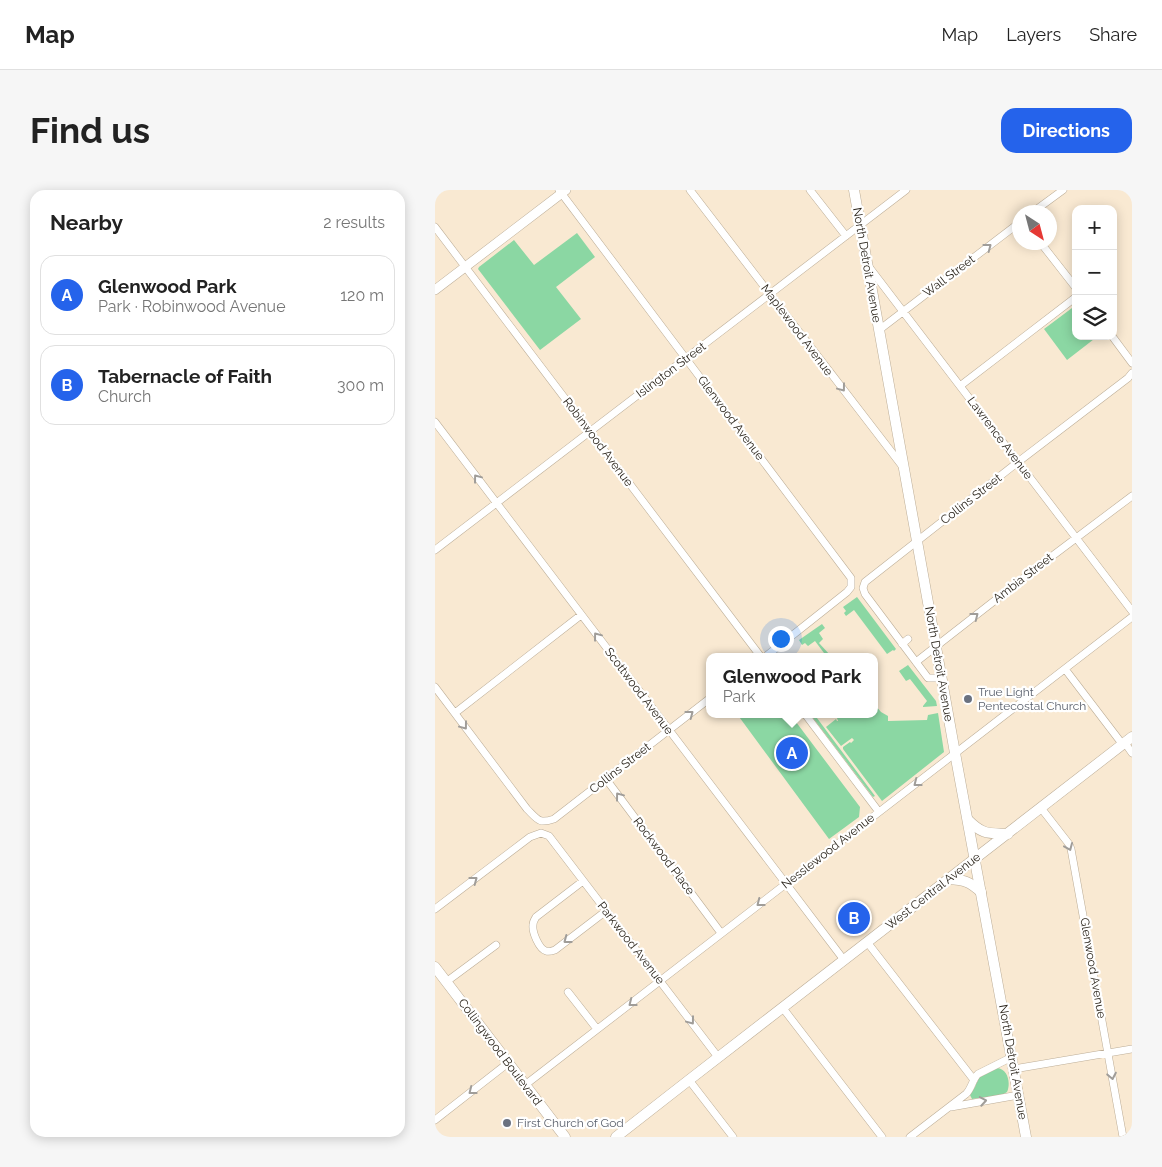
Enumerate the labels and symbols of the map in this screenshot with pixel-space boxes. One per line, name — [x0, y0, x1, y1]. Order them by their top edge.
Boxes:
north arrow — [1012, 205, 1057, 250]
street label: North Detroit Avenue — [850, 206, 884, 324]
one-way arrow — [982, 245, 991, 253]
street label: Wall Street — [920, 252, 978, 300]
street label: Maplewood Avenue — [758, 282, 836, 378]
street label: Islington Street — [633, 339, 709, 401]
street label: Glenwood Avenue — [695, 373, 767, 463]
one-way arrow — [836, 383, 845, 392]
street label: Lawrence Avenue — [964, 394, 1036, 482]
street label: Robinwood Avenue — [560, 395, 636, 489]
street label: Collins Street — [938, 471, 1004, 527]
one-way arrow — [475, 475, 483, 484]
street label: Ambia Street — [990, 550, 1056, 606]
street label: North Detroit Avenue — [922, 605, 956, 723]
one-way arrow — [969, 613, 979, 622]
your location — [768, 626, 794, 652]
one-way arrow — [594, 632, 603, 641]
street label: Scottwood Avenue — [602, 645, 676, 737]
place label: True Light Pentecostal Church — [978, 685, 1086, 713]
marker: True Light Pentecostal Church — [962, 693, 974, 705]
one-way arrow — [684, 711, 694, 720]
one-way arrow — [459, 720, 467, 729]
pin: A — [776, 734, 808, 772]
street label: Collins Street — [587, 740, 653, 796]
one-way arrow — [914, 777, 923, 785]
one-way arrow — [616, 793, 624, 802]
street label: Nesslewood Avenue — [779, 810, 877, 892]
street label: Rockwood Place — [630, 815, 698, 897]
one-way arrow — [1063, 842, 1073, 851]
street label: West Central Avenue — [883, 850, 983, 932]
one-way arrow — [468, 877, 477, 885]
one-way arrow — [757, 898, 766, 906]
street label: Parkwood Avenue — [595, 899, 667, 987]
pin: B — [838, 899, 870, 937]
street label: Glenwood Avenue — [1077, 917, 1109, 1019]
one-way arrow — [564, 935, 573, 943]
street label: Collingwood Boulevard — [455, 996, 545, 1108]
one-way arrow — [629, 997, 638, 1005]
street label: North Detroit Avenue — [996, 1003, 1030, 1121]
one-way arrow — [685, 1015, 693, 1024]
one-way arrow — [1106, 1071, 1117, 1080]
one-way arrow — [469, 1086, 478, 1094]
one-way arrow — [979, 1097, 988, 1107]
place label: First Church of God — [517, 1116, 624, 1130]
marker: First Church of God — [501, 1117, 513, 1129]

